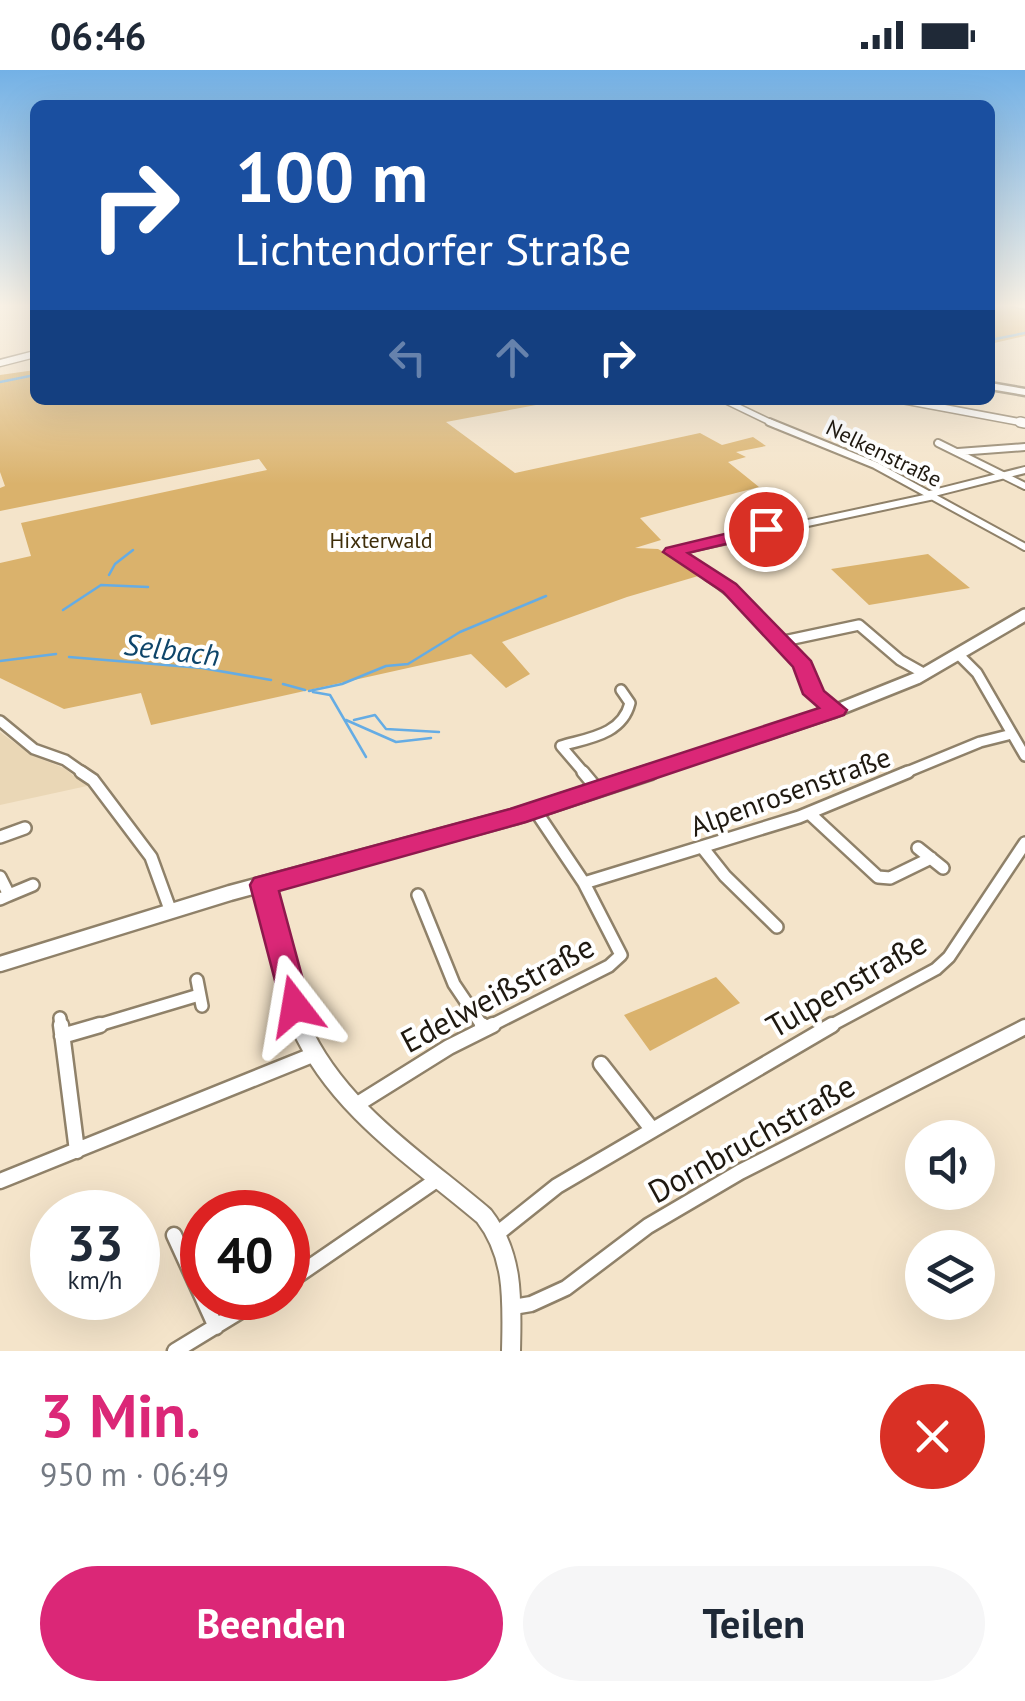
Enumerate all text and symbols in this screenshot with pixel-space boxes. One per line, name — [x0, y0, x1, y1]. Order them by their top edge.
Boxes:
text: 06:46 — [50, 11, 146, 60]
text: 100 m — [235, 131, 428, 221]
icon: right — [70, 140, 200, 270]
text: Lichtendorfer Straße — [235, 219, 631, 277]
icon: left — [380, 330, 435, 385]
icon: ahead — [485, 330, 540, 385]
icon: right — [590, 330, 645, 385]
street label: Nelkenstraße — [822, 413, 946, 493]
pin — [724, 487, 809, 572]
icon: arrive — [739, 502, 794, 557]
park label: Hixterwald — [329, 526, 433, 554]
water label: Selbach — [122, 624, 222, 674]
street label: Alpenrosenstraße — [685, 738, 895, 844]
street label: Tulpenstraße — [758, 921, 934, 1047]
street label: Edelweißstraße — [393, 924, 601, 1062]
position arrow — [243, 954, 347, 1058]
street label: Dornbruchstraße — [640, 1064, 862, 1212]
map controls — [905, 1120, 995, 1320]
button: sound — [905, 1120, 995, 1210]
speed limit sign: 40 — [180, 1190, 310, 1320]
text: 33 — [67, 1210, 123, 1275]
button: layers — [905, 1230, 995, 1320]
text: km/h — [68, 1264, 122, 1296]
text: 3 Min. — [40, 1376, 201, 1454]
button: close — [880, 1384, 985, 1489]
text: 950 m · 06:49 — [40, 1453, 229, 1495]
button: Beenden — [40, 1566, 503, 1681]
button: Teilen — [523, 1566, 985, 1681]

